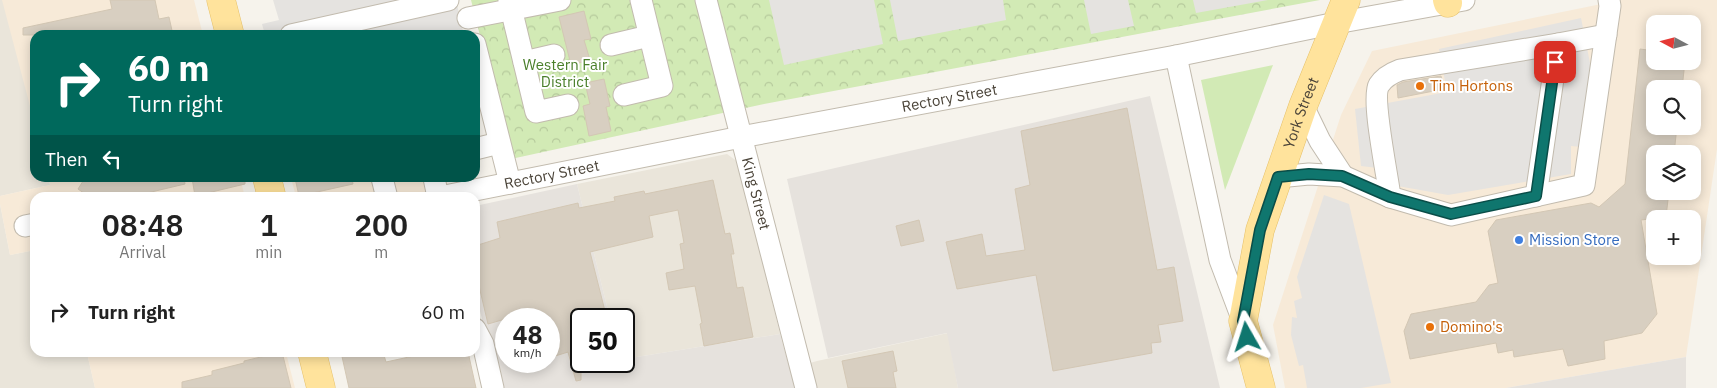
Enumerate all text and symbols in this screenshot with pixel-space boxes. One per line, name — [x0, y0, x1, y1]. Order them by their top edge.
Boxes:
north arrow — [1646, 15, 1701, 70]
map controls — [1646, 15, 1701, 265]
pin — [1534, 41, 1576, 83]
text: 60 m — [128, 45, 210, 91]
icon: arrive — [1541, 48, 1569, 76]
icon: right — [45, 50, 110, 115]
park label: Western Fair District — [523, 55, 608, 91]
street label: York Street — [1279, 74, 1323, 151]
place label: Tim Hortons — [1430, 76, 1513, 95]
street label: Rectory Street — [900, 80, 999, 116]
marker: Tim Hortons — [1414, 80, 1426, 92]
button: search — [1646, 80, 1701, 135]
text: Turn right — [128, 89, 223, 118]
icon: left — [98, 145, 126, 173]
button: layers — [1646, 145, 1701, 200]
text: Then — [45, 147, 88, 171]
street label: Rectory Street — [502, 155, 601, 193]
street label: King Street — [738, 155, 775, 232]
text: 08:48 — [102, 205, 183, 244]
text: 1 — [260, 205, 278, 244]
text: 200 — [354, 205, 408, 244]
button: + — [1646, 210, 1701, 265]
place label: Mission Store — [1529, 230, 1620, 249]
marker: Mission Store — [1513, 234, 1525, 246]
text: Arrival — [119, 242, 166, 262]
text: min — [255, 242, 282, 262]
text: m — [374, 242, 388, 262]
icon: right — [45, 298, 73, 326]
text: Turn right — [88, 300, 175, 324]
text: 60 m — [421, 300, 465, 324]
speed limit sign: 50 — [570, 308, 635, 373]
position arrow — [1220, 310, 1272, 362]
place label: Domino's — [1440, 317, 1503, 336]
text: 48 — [512, 318, 543, 351]
marker: Domino's — [1424, 321, 1436, 333]
text: km/h — [513, 345, 542, 360]

